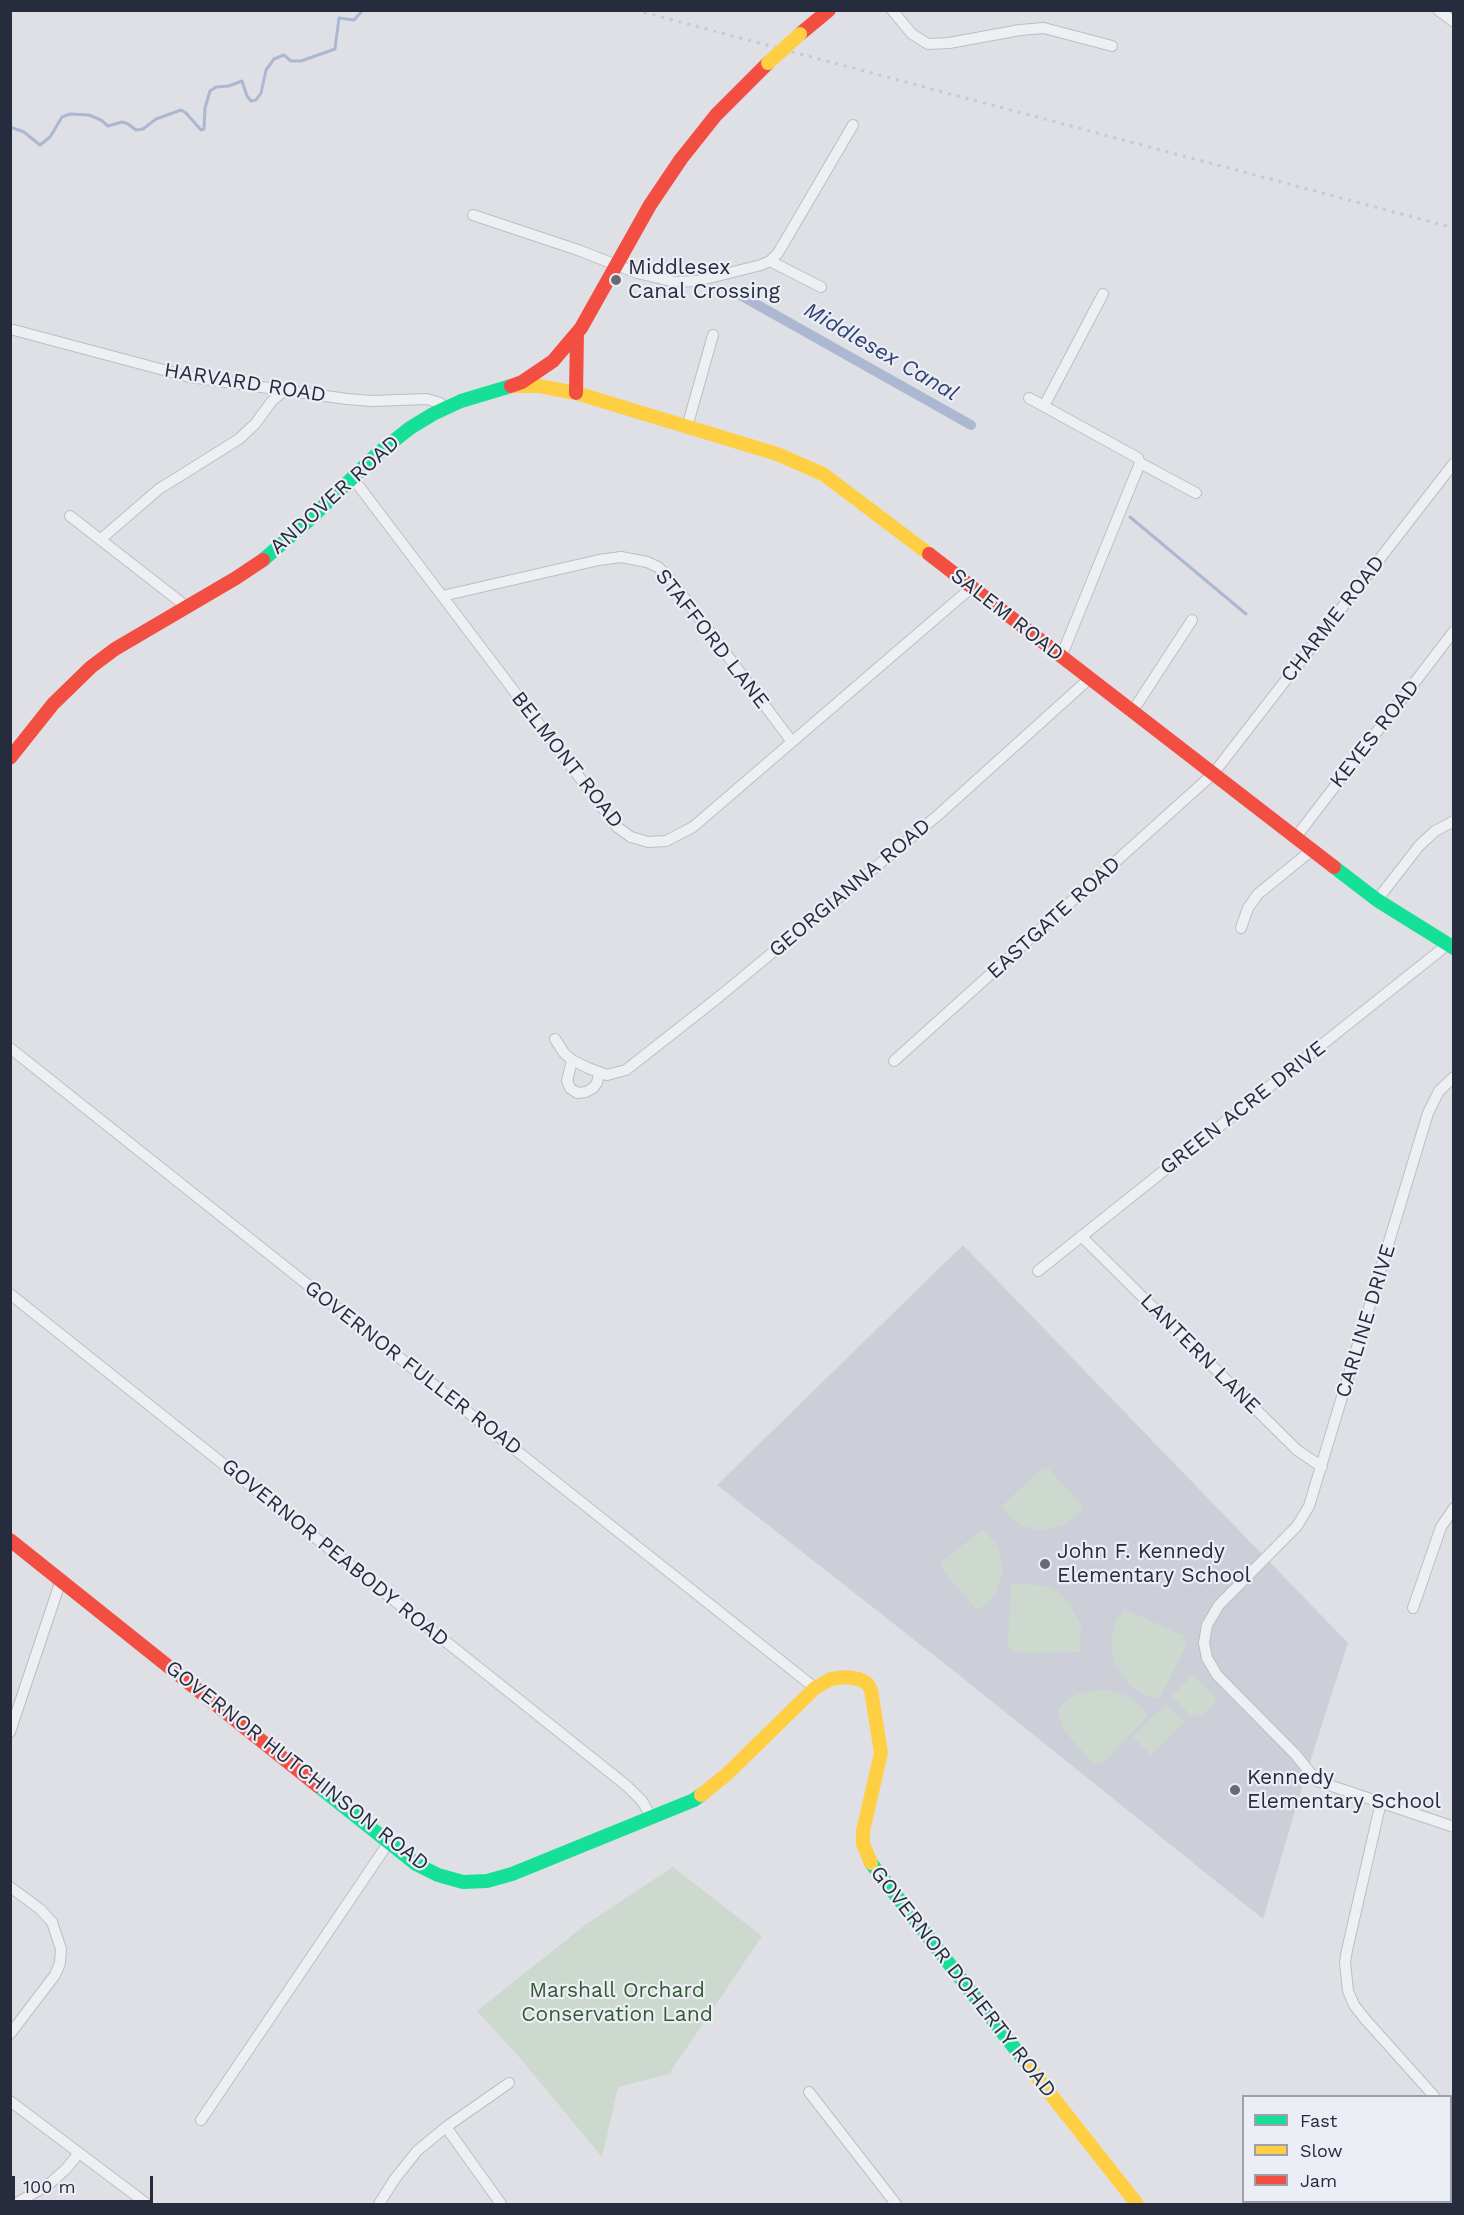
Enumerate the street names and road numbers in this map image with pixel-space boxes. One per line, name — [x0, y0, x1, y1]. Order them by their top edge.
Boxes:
street label: HARVARD ROAD — [162, 358, 328, 408]
street label: ANDOVER ROAD — [265, 430, 405, 560]
street label: CHARME ROAD — [1276, 550, 1390, 688]
street label: SALEM ROAD — [946, 563, 1068, 667]
street label: STAFFORD LANE — [650, 564, 774, 714]
street label: KEYES ROAD — [1325, 675, 1425, 793]
street label: BELMONT ROAD — [506, 687, 628, 833]
street label: GEORGIANNA ROAD — [764, 813, 936, 963]
street label: EASTGATE ROAD — [982, 852, 1126, 984]
street label: GREEN ACRE DRIVE — [1155, 1036, 1331, 1180]
street label: CARLINE DRIVE — [1331, 1241, 1401, 1401]
street label: GOVERNOR FULLER ROAD — [299, 1275, 527, 1461]
street label: LANTERN LANE — [1135, 1289, 1265, 1419]
street label: GOVERNOR PEABODY ROAD — [216, 1453, 454, 1653]
street label: GOVERNOR HUTCHINSON ROAD — [160, 1655, 434, 1877]
street label: GOVERNOR DOHERTY ROAD — [865, 1861, 1061, 2103]

